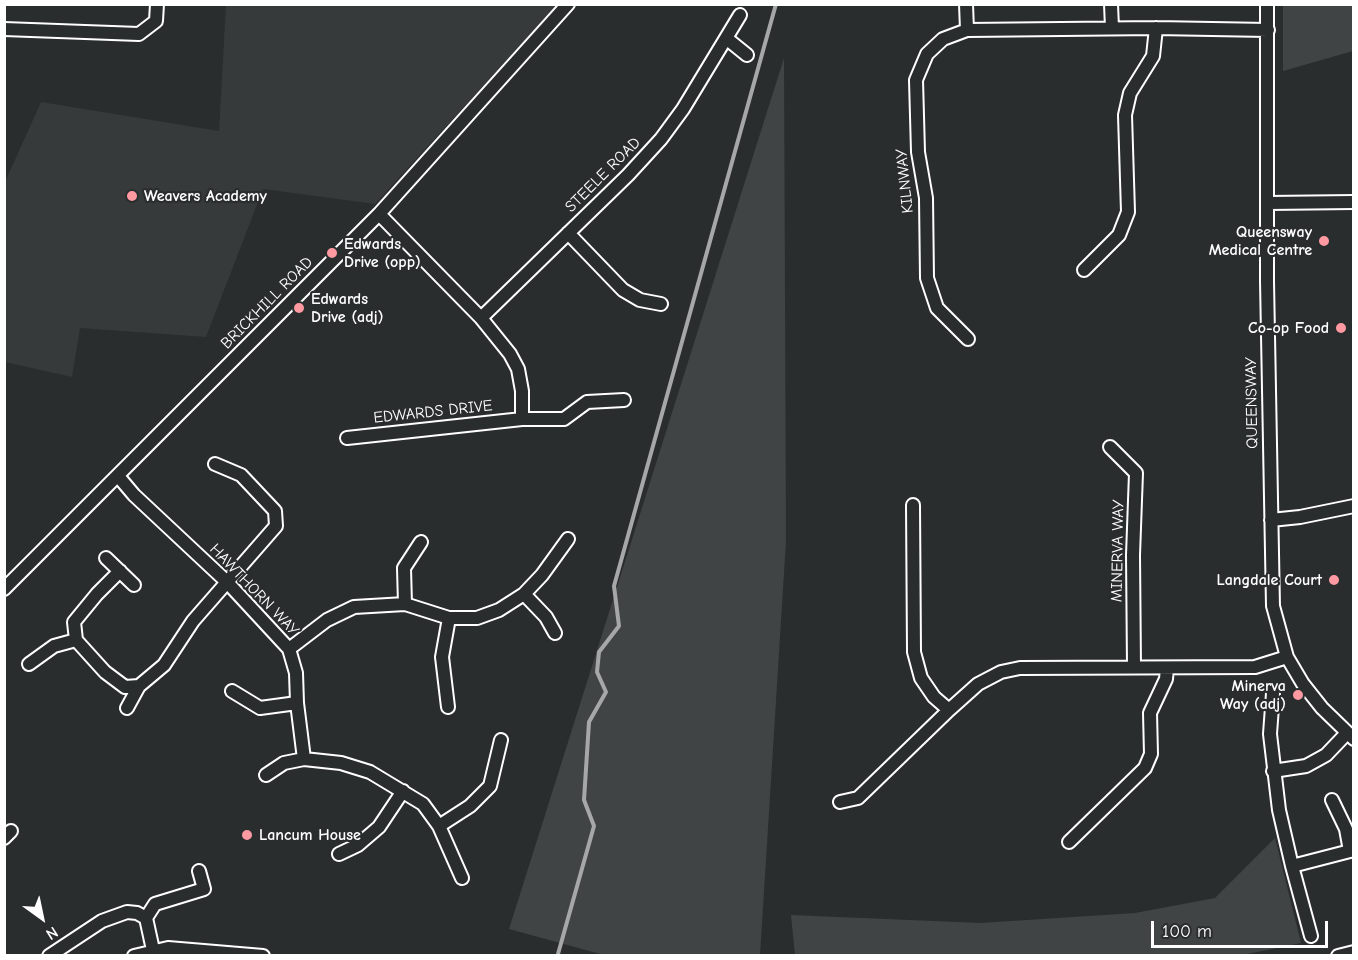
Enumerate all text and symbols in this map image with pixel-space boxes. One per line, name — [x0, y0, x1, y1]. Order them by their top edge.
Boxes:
street label: STEELE ROAD — [561, 133, 645, 217]
street label: KILNWAY — [892, 148, 918, 214]
place label: Weavers Academy — [144, 186, 267, 206]
marker: Weavers Academy — [125, 189, 139, 203]
place label: Queensway Medical Centre — [1209, 222, 1312, 260]
place label: Edwards Drive (opp) — [344, 234, 421, 272]
marker: Queensway Medical Centre — [1317, 234, 1331, 248]
marker: Edwards Drive (opp) — [325, 246, 339, 260]
street label: BRICKHILL ROAD — [217, 253, 317, 353]
place label: Edwards Drive (adj) — [311, 289, 383, 327]
marker: Edwards Drive (adj) — [292, 301, 306, 315]
place label: Co-op Food — [1248, 318, 1329, 338]
marker: Co-op Food — [1334, 321, 1348, 335]
street label: QUEENSWAY — [1242, 357, 1262, 449]
street label: EDWARDS DRIVE — [373, 396, 493, 428]
street label: MINERVA WAY — [1108, 500, 1128, 602]
street label: HAWTHORN WAY — [205, 540, 303, 640]
place label: Langdale Court — [1217, 570, 1322, 590]
marker: Langdale Court — [1327, 573, 1341, 587]
place label: Minerva Way (adj) — [1220, 676, 1286, 714]
marker: Minerva Way (adj) — [1291, 688, 1305, 702]
place label: Lancum House — [259, 825, 361, 845]
marker: Lancum House — [240, 828, 254, 842]
north arrow — [12, 888, 72, 948]
scale bar — [1154, 909, 1331, 947]
text: 100 m — [1162, 921, 1212, 942]
text: N — [43, 923, 61, 943]

